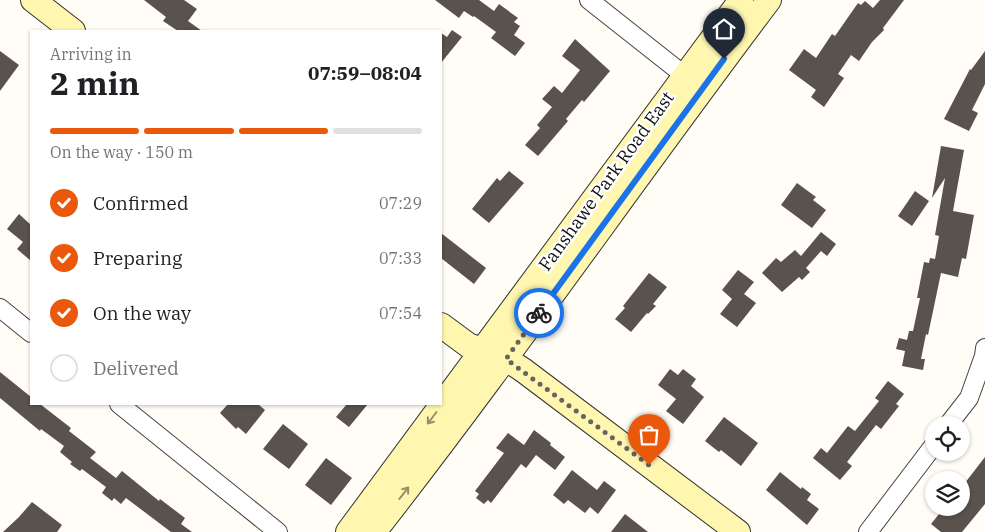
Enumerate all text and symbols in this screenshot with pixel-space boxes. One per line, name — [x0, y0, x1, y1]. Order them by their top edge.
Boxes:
pin — [703, 8, 745, 59]
icon: home — [710, 15, 738, 43]
text: Arriving in — [50, 44, 132, 64]
text: 07:59–08:04 — [308, 61, 422, 85]
text: 2 min — [50, 62, 140, 104]
street label: Fanshawe Park Road East — [533, 87, 679, 275]
text: On the way · 150 m — [50, 142, 193, 162]
icon: check — [50, 189, 78, 217]
text: Confirmed — [93, 191, 188, 215]
text: 07:29 — [379, 193, 422, 213]
icon: check — [50, 244, 78, 272]
text: Preparing — [93, 246, 182, 270]
text: 07:33 — [379, 248, 422, 268]
courier — [514, 288, 564, 338]
icon: check — [50, 299, 78, 327]
icon: bike — [525, 299, 553, 327]
text: On the way — [93, 301, 191, 325]
text: 07:54 — [379, 303, 422, 323]
text: Delivered — [93, 356, 179, 380]
one-way arrow — [426, 411, 437, 424]
pin — [628, 414, 670, 465]
map controls — [925, 416, 970, 516]
button: locate — [925, 416, 970, 461]
icon: bag — [635, 421, 663, 449]
button: layers — [925, 471, 970, 516]
one-way arrow — [399, 487, 410, 500]

